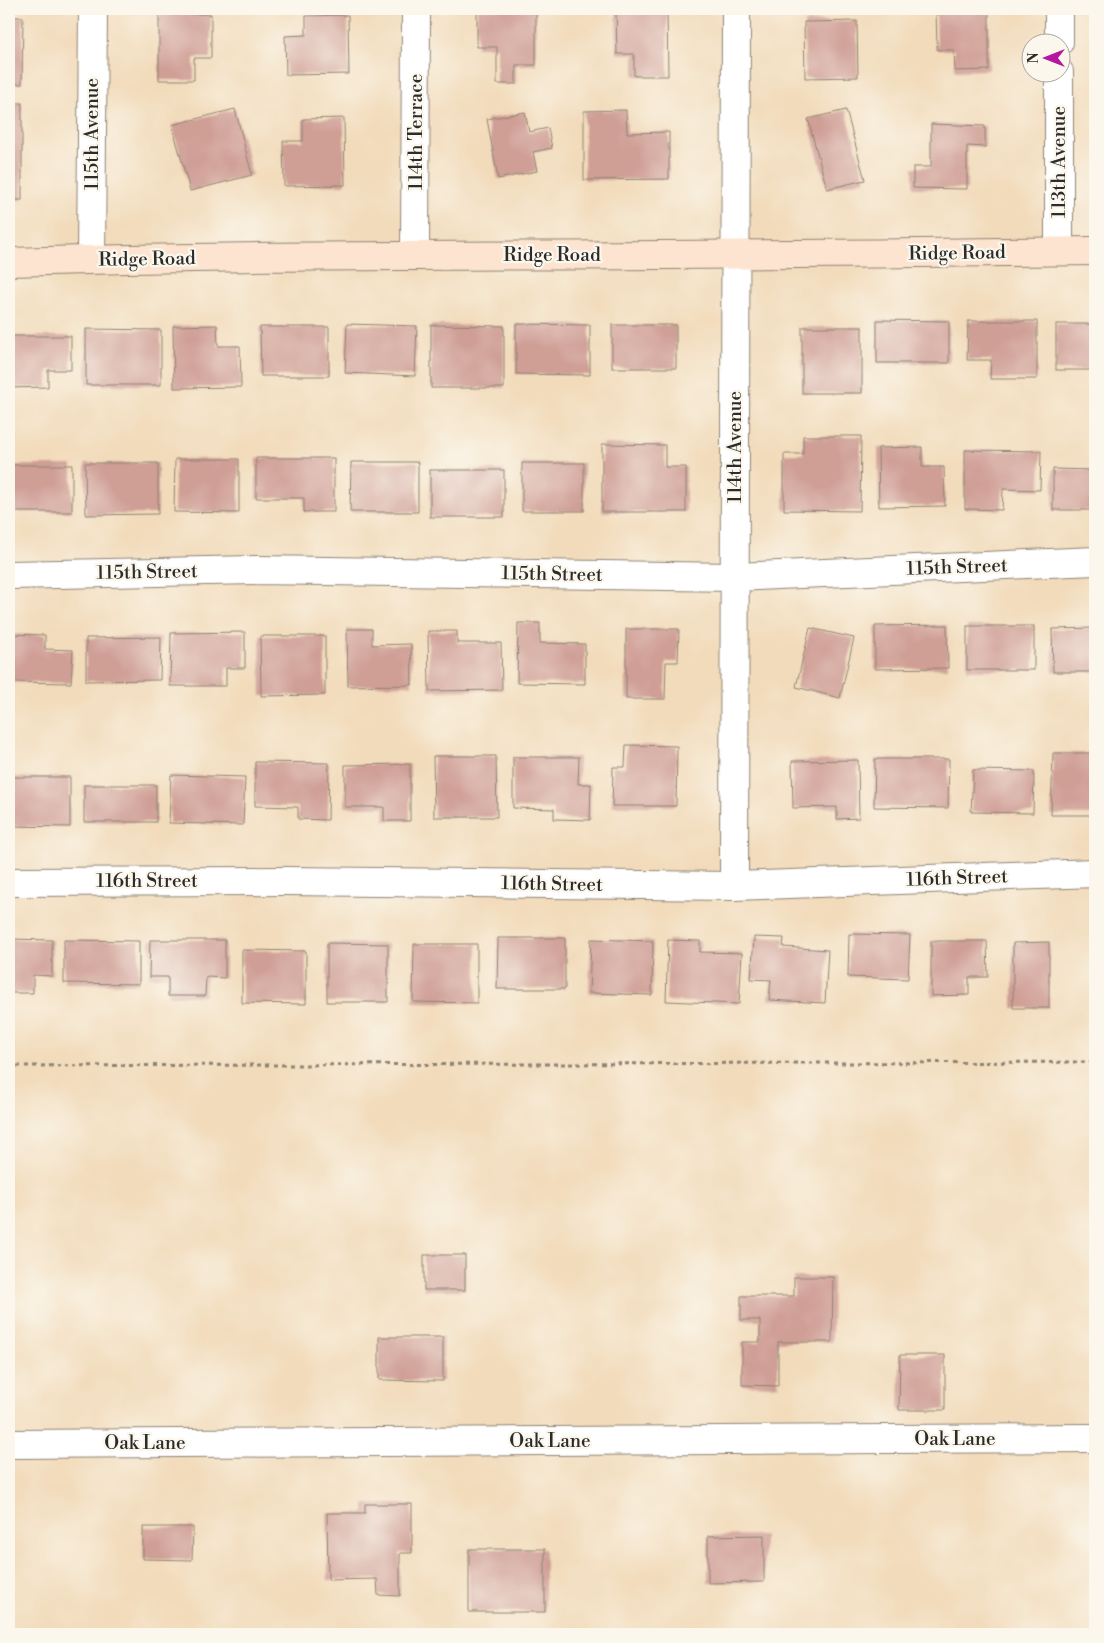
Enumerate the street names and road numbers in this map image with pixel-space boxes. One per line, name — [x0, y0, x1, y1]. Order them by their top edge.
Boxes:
street label: 114th Terrace — [404, 74, 428, 190]
street label: 115th Avenue — [80, 78, 104, 190]
street label: 113th Avenue — [1047, 106, 1071, 218]
street label: Ridge Road — [908, 240, 1006, 266]
street label: Ridge Road — [503, 243, 601, 267]
street label: Ridge Road — [98, 246, 196, 272]
street label: 114th Avenue — [723, 391, 747, 503]
street label: 115th Street — [906, 553, 1008, 581]
street label: 115th Street — [96, 559, 198, 585]
street label: 115th Street — [501, 561, 603, 587]
street label: 116th Street — [906, 864, 1008, 892]
street label: 116th Street — [96, 869, 198, 893]
street label: 116th Street — [501, 871, 603, 897]
street label: Oak Lane — [914, 1427, 996, 1451]
street label: Oak Lane — [509, 1429, 591, 1453]
street label: Oak Lane — [104, 1431, 186, 1455]

